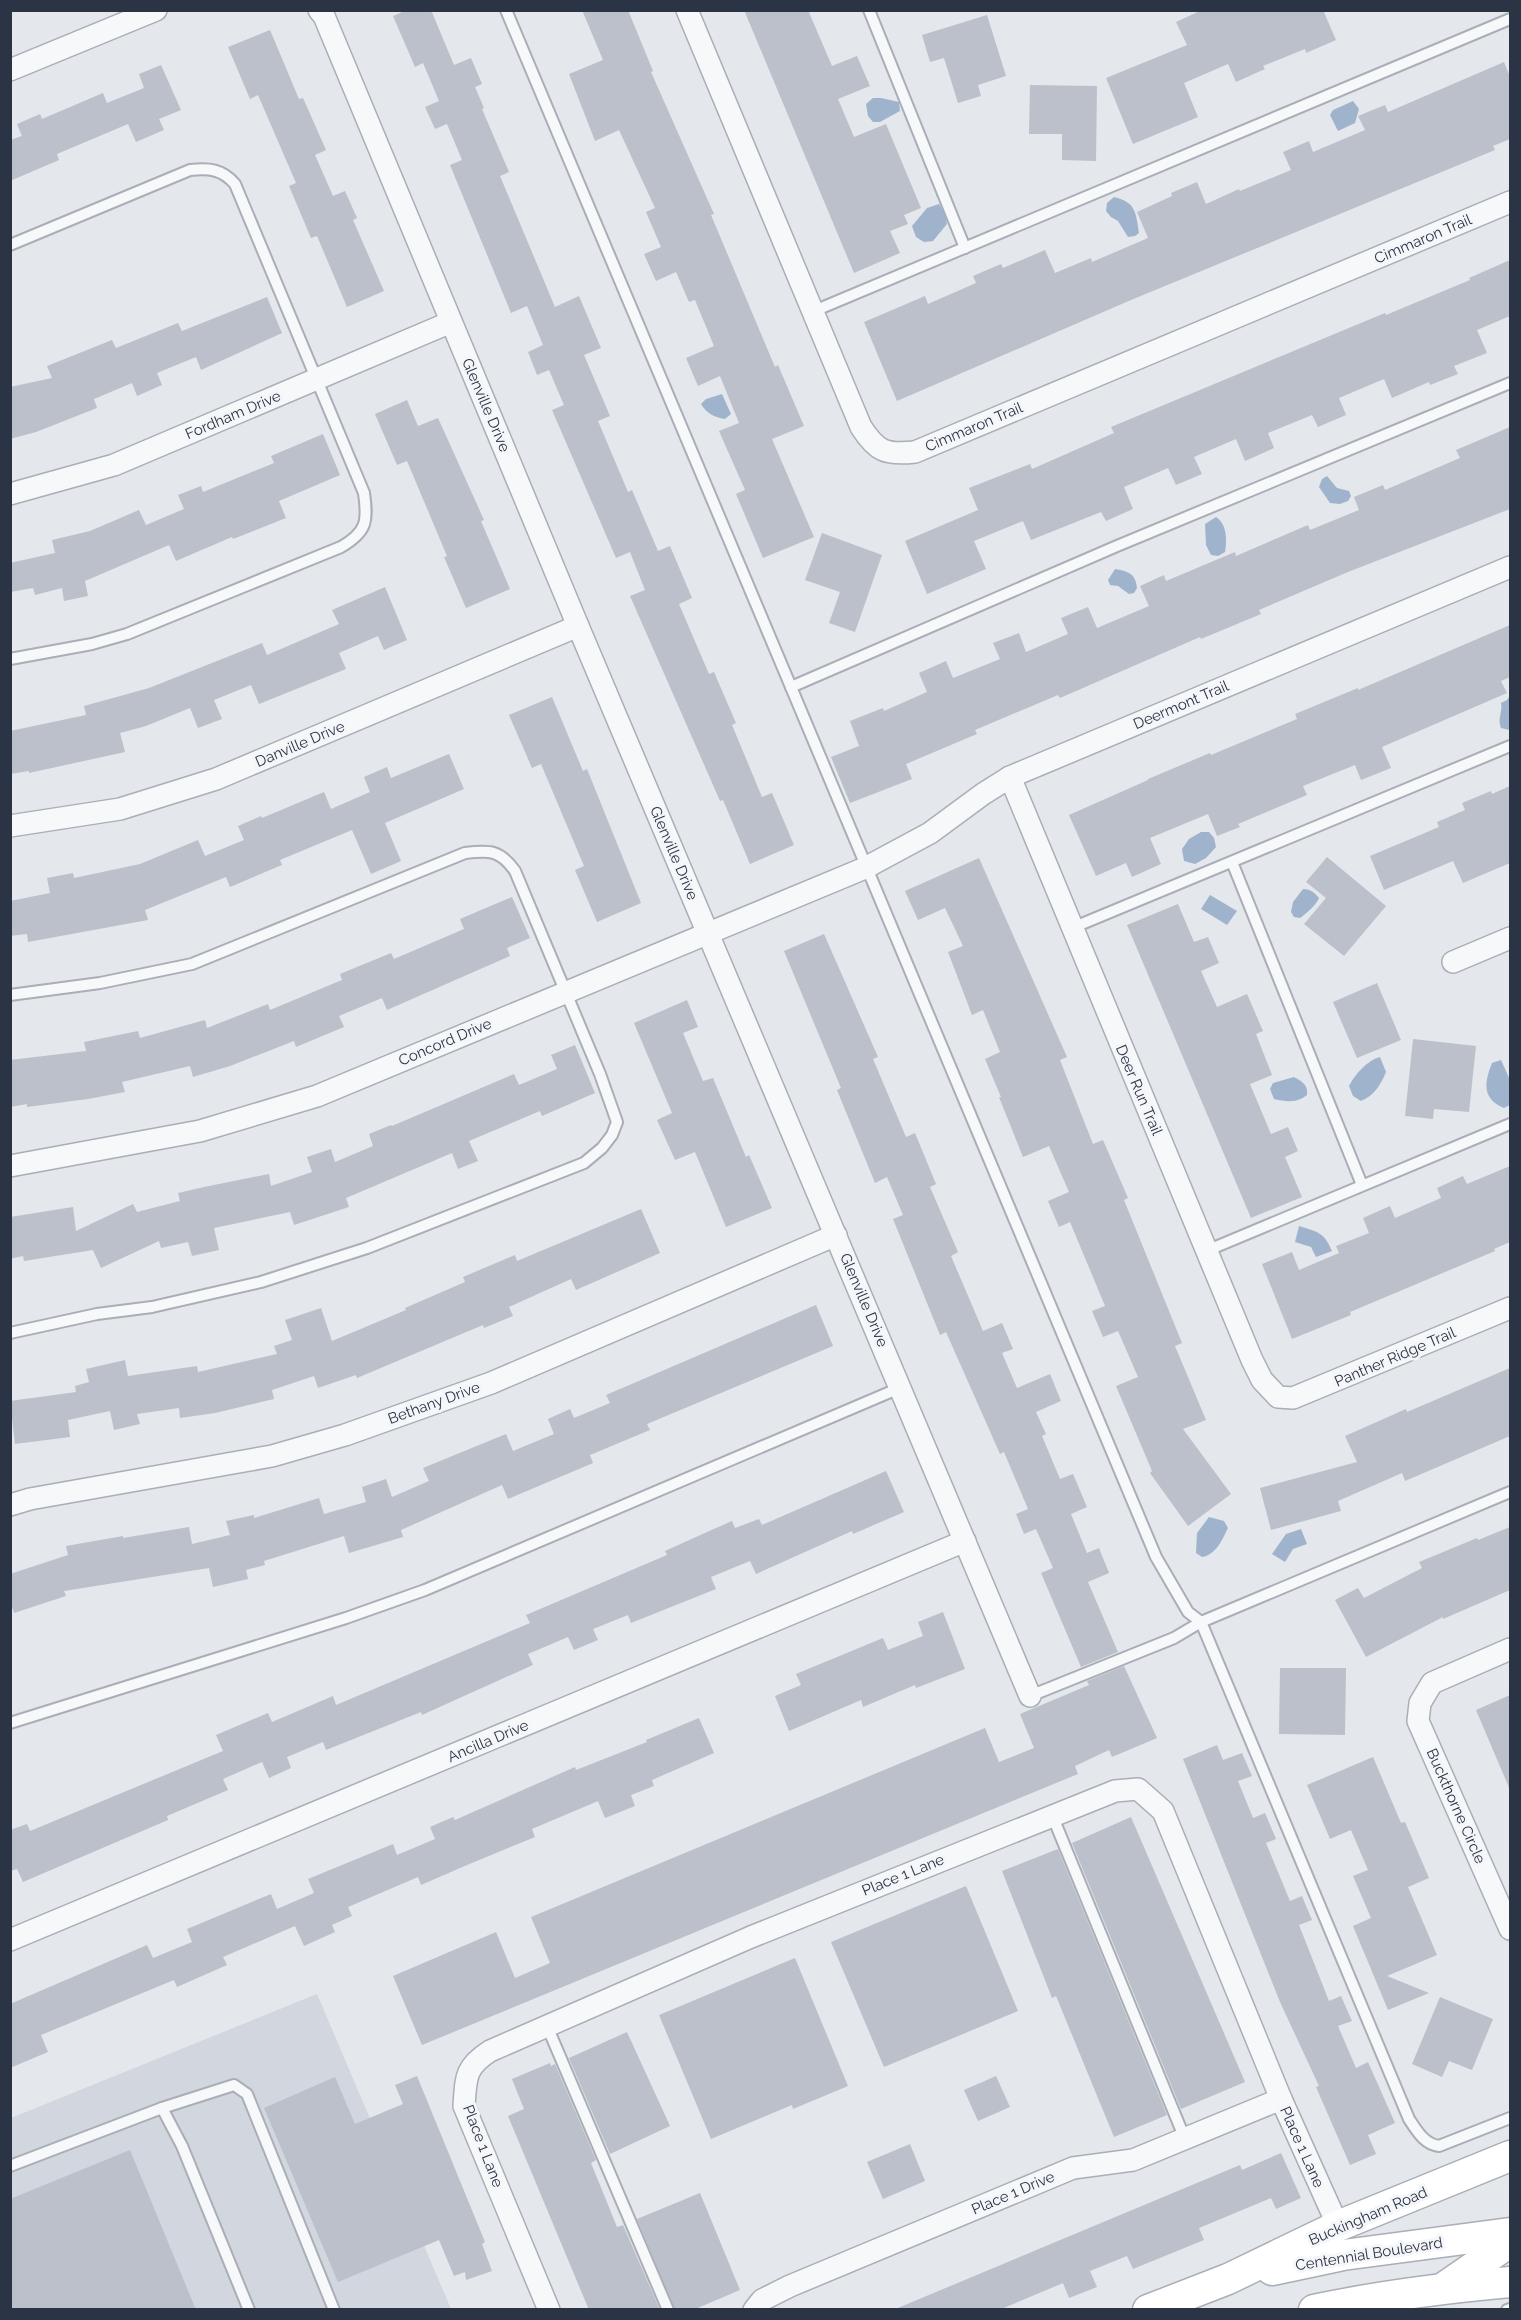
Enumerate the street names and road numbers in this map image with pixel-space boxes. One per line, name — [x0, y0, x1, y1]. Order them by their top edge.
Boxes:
street label: Cimmaron Trail — [1372, 210, 1475, 268]
street label: Glenville Drive — [458, 355, 514, 455]
street label: Fordham Drive — [183, 387, 284, 443]
street label: Cimmaron Trail — [923, 398, 1026, 456]
street label: Deermont Trail — [1131, 676, 1232, 733]
street label: Danville Drive — [253, 717, 348, 771]
street label: Glenville Drive — [646, 803, 702, 903]
street label: Concord Drive — [396, 1014, 494, 1070]
street label: Deer Run Trail — [1112, 1042, 1166, 1139]
street label: Glenville Drive — [836, 1250, 892, 1350]
street label: Panther Ridge Trail — [1332, 1323, 1459, 1391]
street label: Bethany Drive — [386, 1378, 483, 1428]
street label: Ancilla Drive — [445, 1716, 531, 1766]
street label: Buckthorne Circle — [1423, 1746, 1490, 1867]
street label: Place 1 Lane — [859, 1850, 947, 1900]
street label: Place 1 Lane — [459, 2102, 507, 2190]
street label: Place 1 Lane — [1276, 2104, 1328, 2191]
street label: Place 1 Drive — [969, 2167, 1057, 2219]
street label: Buckingham Road — [1306, 2183, 1430, 2249]
street label: Centennial Boulevard — [1294, 2233, 1444, 2275]

